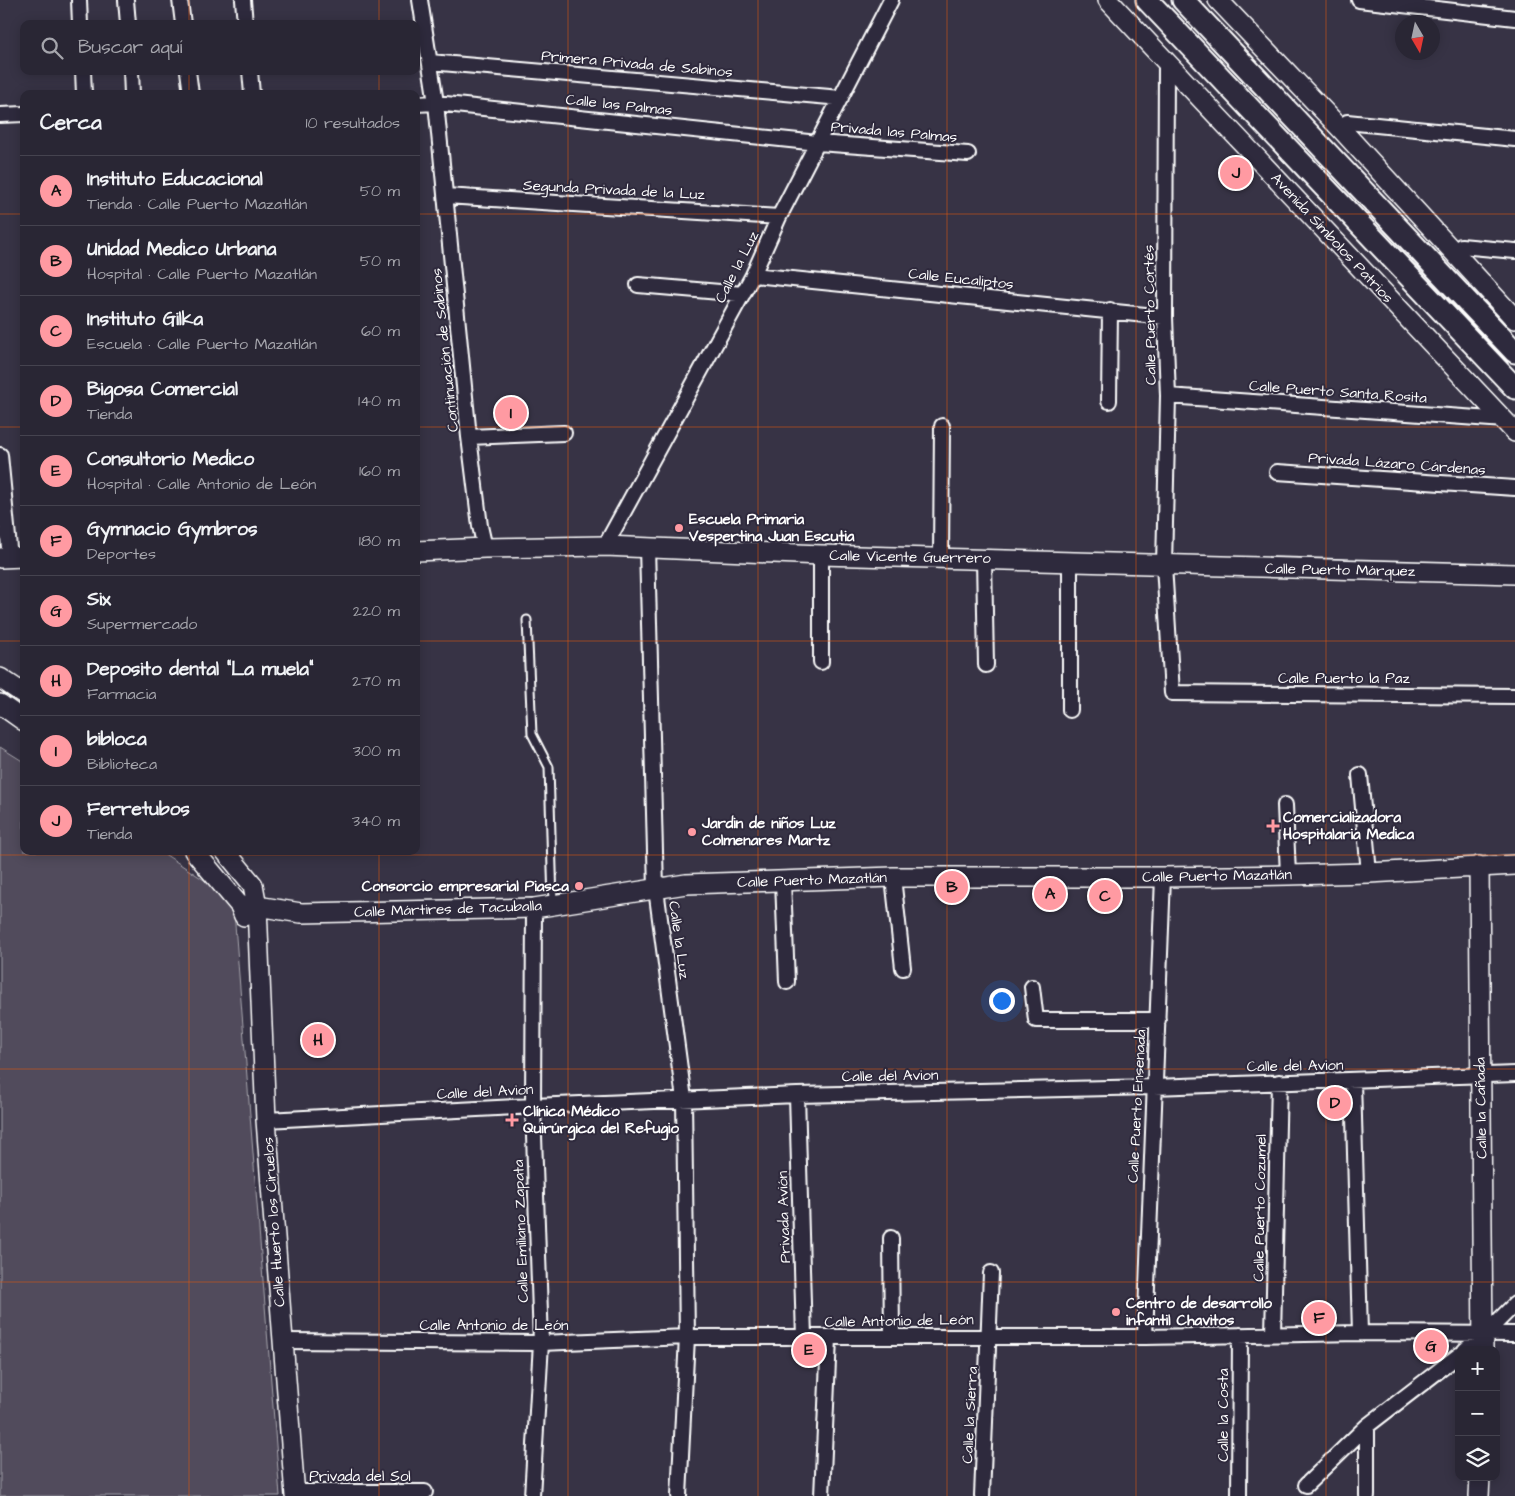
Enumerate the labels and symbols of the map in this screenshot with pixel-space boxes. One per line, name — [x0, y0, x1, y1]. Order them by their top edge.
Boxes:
north arrow — [1395, 15, 1440, 60]
street label: Primera Privada de Sabinos — [540, 45, 734, 83]
street label: Calle las Palmas — [565, 89, 674, 121]
street label: Privada las Palmas — [830, 116, 959, 148]
pin: J — [1220, 154, 1252, 192]
street label: Avenida Símbolos Patrios — [1266, 168, 1398, 308]
street label: Segunda Privada de la Luz — [523, 175, 706, 206]
street label: Calle la Luz — [710, 227, 764, 307]
street label: Calle Puerto Cortés — [1138, 244, 1162, 385]
street label: Calle Eucaliptos — [907, 263, 1015, 295]
street label: Continuación de Sabinos — [426, 267, 464, 433]
street label: Calle Puerto Santa Rosita — [1248, 375, 1428, 409]
pin: I — [495, 394, 527, 432]
street label: Privada Lázaro Cárdenas — [1308, 447, 1487, 481]
place label: Escuela Primaria Vespertina Juan Escutia — [688, 509, 855, 547]
marker: Escuela Primaria Vespertina Juan Escutia — [673, 522, 685, 534]
street label: Calle Vicente Guerrero — [829, 545, 992, 569]
street label: Calle Puerto Márquez — [1265, 558, 1416, 582]
street label: Calle Puerto la Paz — [1278, 668, 1410, 689]
place label: Comercializadora Hospitalaria Medica — [1283, 807, 1415, 845]
place label: Jardin de niños Luz Colmenares Martz — [701, 813, 836, 851]
marker: Comercializadora Hospitalaria Medica — [1267, 820, 1279, 832]
marker: Jardin de niños Luz Colmenares Martz — [686, 826, 698, 838]
street label: Calle Puerto Mazatlán — [1142, 864, 1293, 888]
street label: Calle Puerto Mazatlán — [737, 867, 888, 893]
pin: B — [936, 868, 968, 906]
pin: A — [1034, 875, 1066, 913]
place label: Consorcio empresarial Piasca — [362, 876, 569, 897]
pin: C — [1089, 877, 1121, 915]
marker: Consorcio empresarial Piasca — [573, 880, 585, 892]
street label: Calle Mártires de Tacuballa — [354, 895, 543, 923]
street label: Calle la Luz — [663, 900, 695, 981]
your location — [989, 988, 1015, 1014]
pin: H — [302, 1021, 334, 1059]
street label: Calle Puerto Ensenada — [1122, 1028, 1152, 1183]
street label: Calle del Avion — [1246, 1055, 1344, 1077]
street label: Calle la Cañada — [1470, 1057, 1492, 1159]
street label: Calle del Avion — [841, 1065, 939, 1087]
street label: Calle del Avion — [436, 1079, 534, 1105]
pin: D — [1319, 1084, 1351, 1122]
place label: Clínica Médico Quirúrgica del Refugio — [523, 1101, 679, 1141]
marker: Clínica Médico Quirúrgica del Refugio — [505, 1113, 519, 1127]
street label: Calle Puerto Cozumel — [1248, 1134, 1272, 1282]
street label: Calle Huerto los Ciruelos — [258, 1136, 290, 1308]
street label: Calle Emiliano Zapata — [508, 1159, 534, 1303]
street label: Privada Avión — [772, 1170, 796, 1264]
place label: Centro de desarrollo infantil Chavitos — [1126, 1293, 1273, 1331]
pin: F — [1303, 1299, 1335, 1337]
marker: Centro de desarrollo infantil Chavitos — [1110, 1306, 1122, 1318]
street label: Calle Antonio de León — [824, 1309, 974, 1333]
street label: Calle Antonio de León — [419, 1315, 569, 1336]
pin: G — [1415, 1327, 1447, 1365]
pin: E — [793, 1331, 825, 1369]
street label: Calle la Sierra — [957, 1366, 983, 1464]
street label: Calle la Costa — [1213, 1368, 1234, 1462]
street label: Privada del Sol — [309, 1466, 411, 1487]

